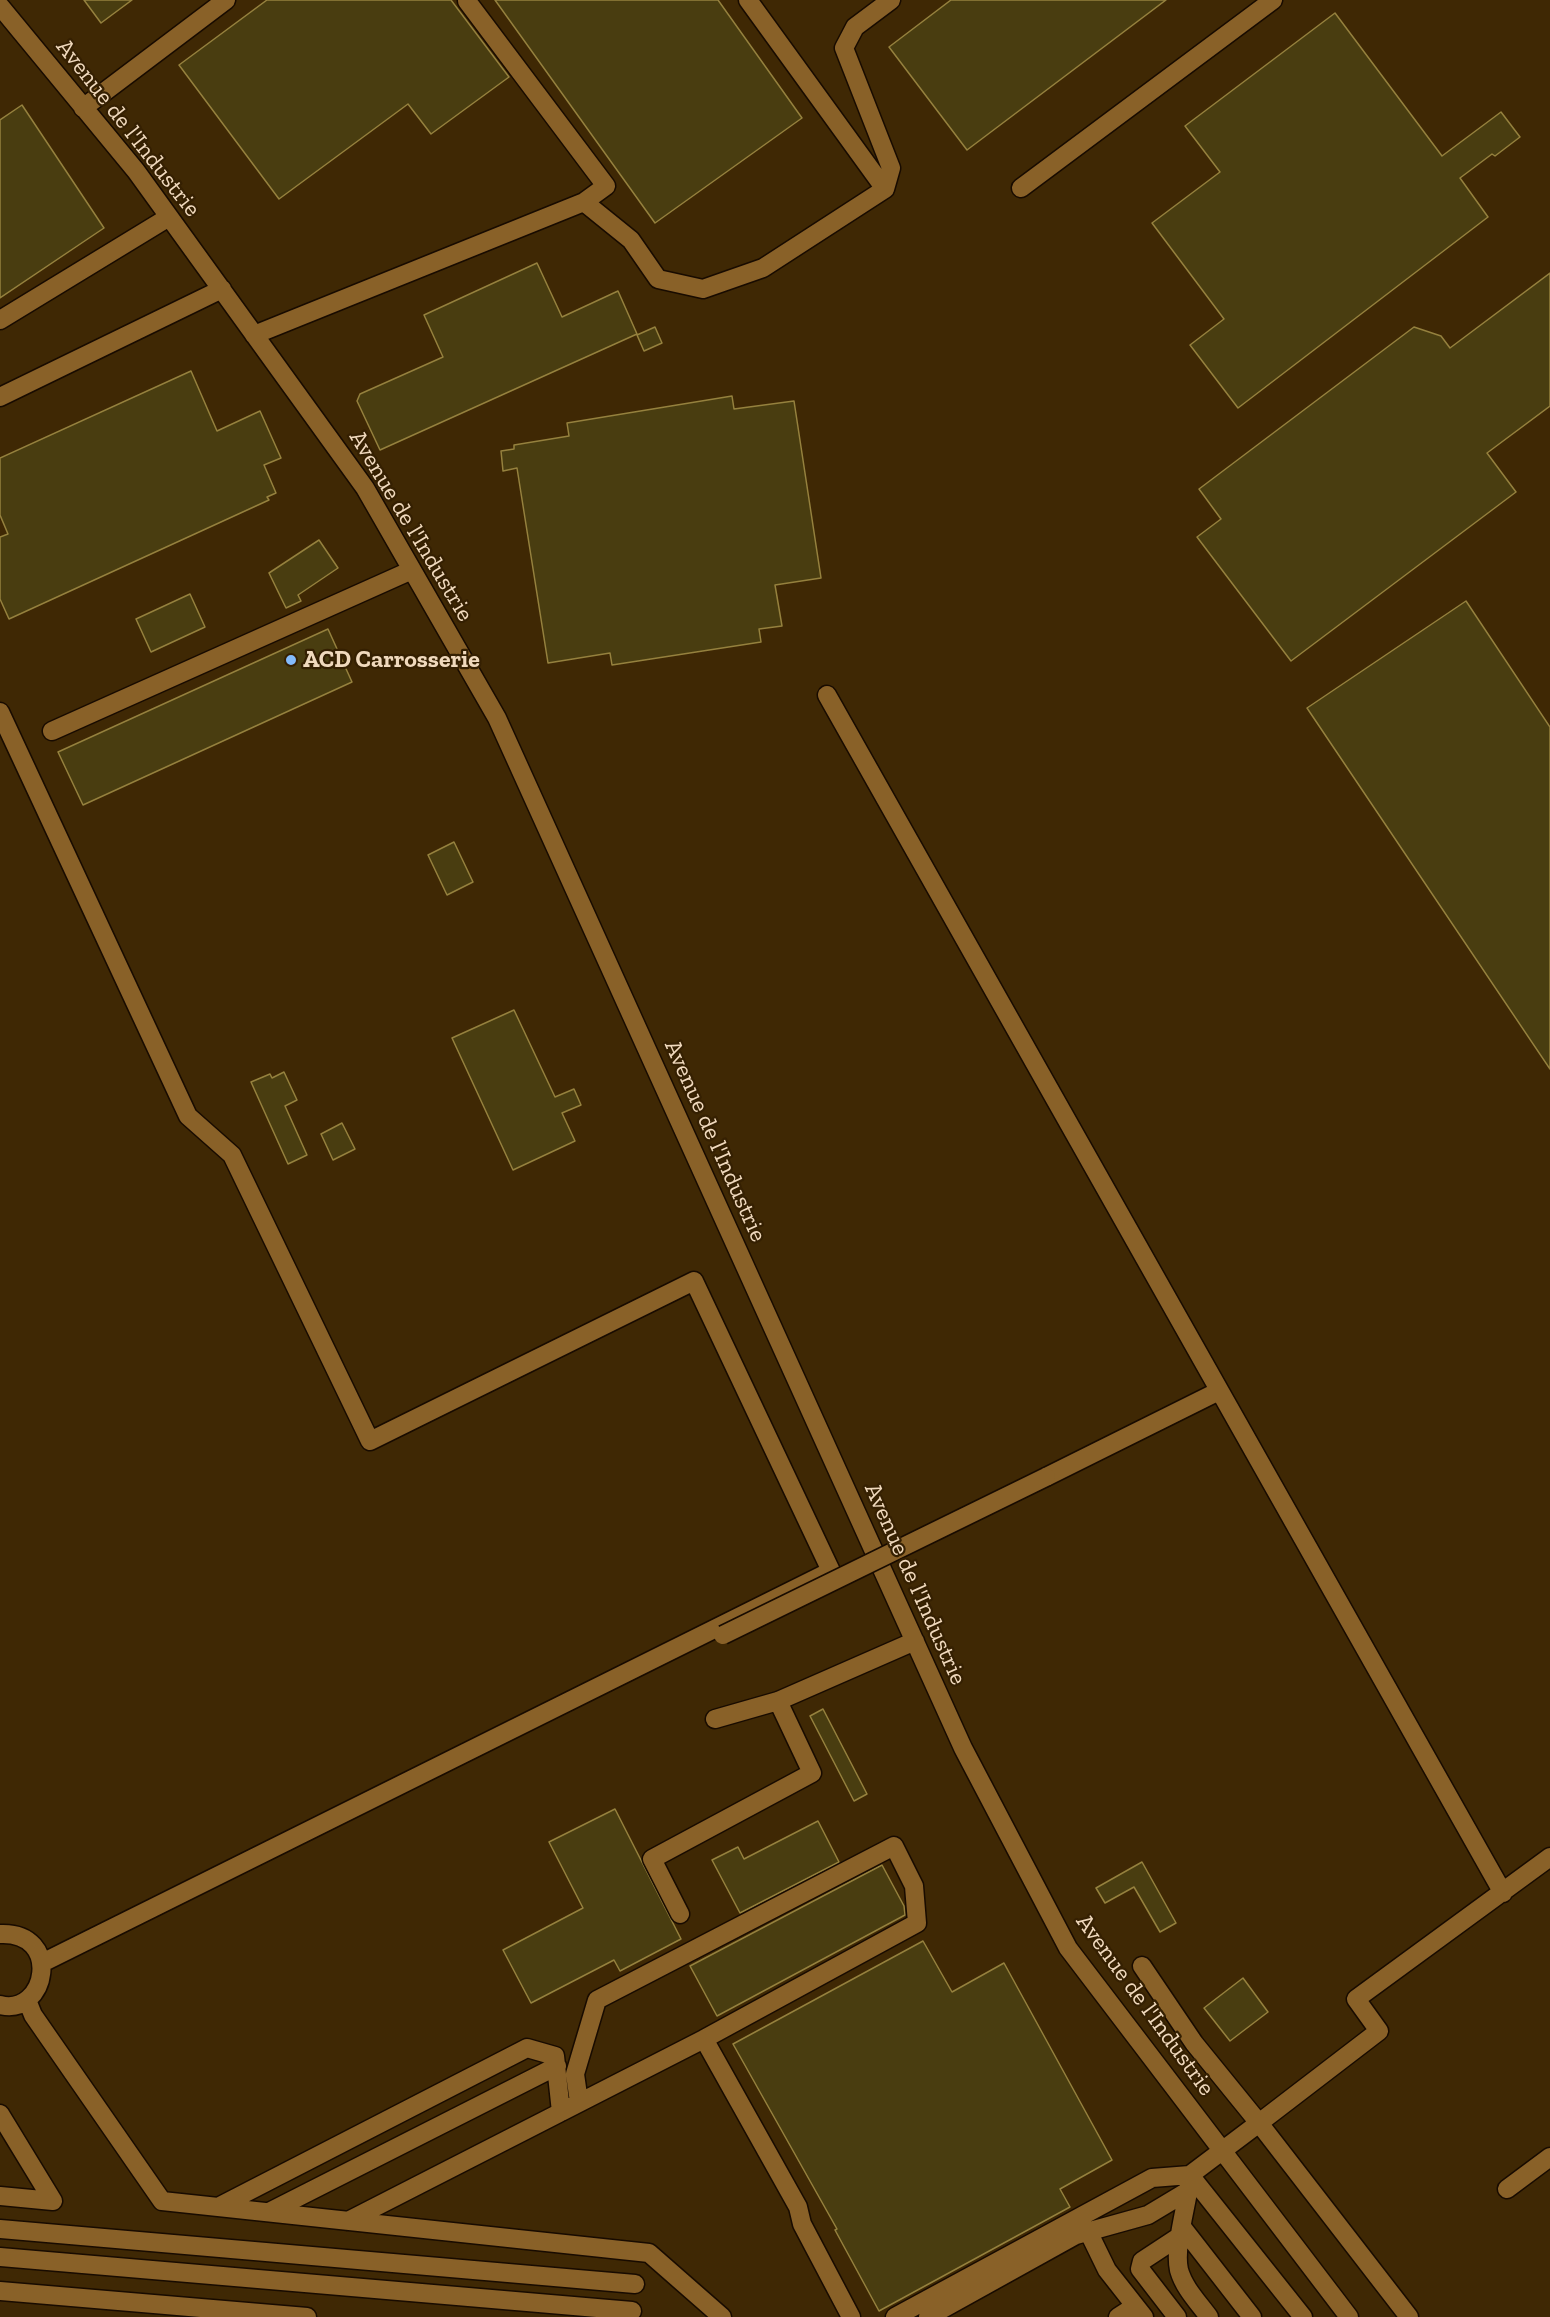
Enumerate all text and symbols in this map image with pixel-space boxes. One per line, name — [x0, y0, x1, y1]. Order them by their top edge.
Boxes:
street label: Avenue de l'Industrie — [50, 33, 206, 223]
street label: Avenue de l'Industrie — [343, 425, 479, 627]
place label: ACD Carrosserie — [303, 646, 480, 674]
marker: ACD Carrosserie — [284, 653, 298, 667]
street label: Avenue de l'Industrie — [658, 1036, 772, 1246]
street label: Avenue de l'Industrie — [858, 1479, 972, 1689]
street label: Avenue de l'Industrie — [1069, 1908, 1221, 2102]

